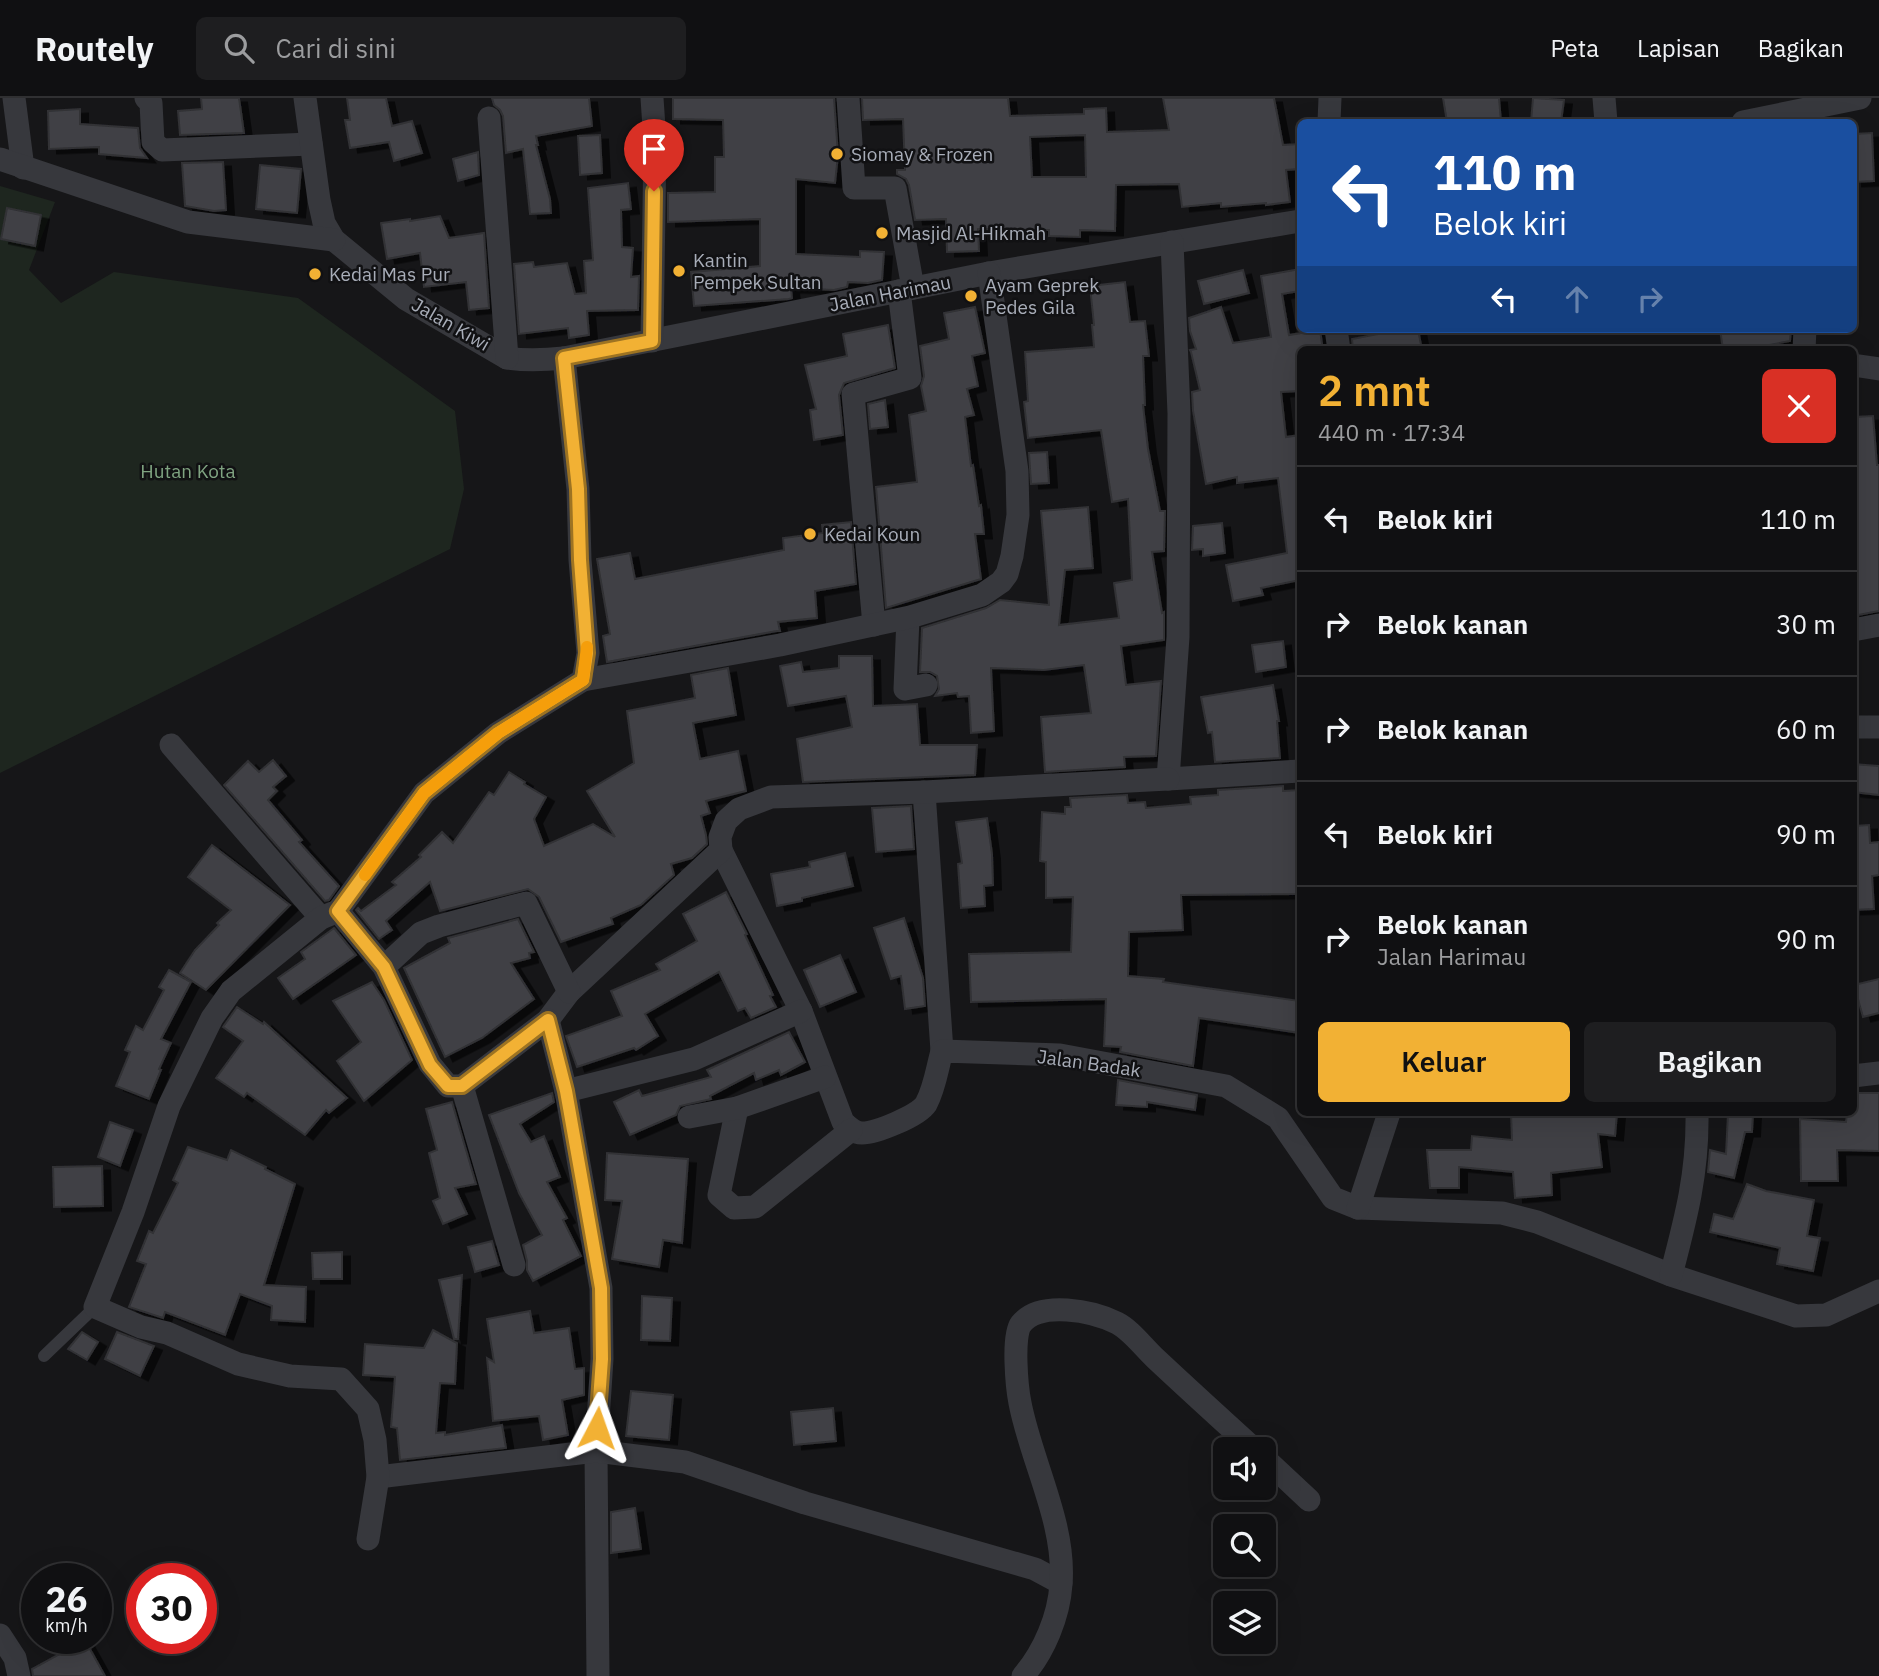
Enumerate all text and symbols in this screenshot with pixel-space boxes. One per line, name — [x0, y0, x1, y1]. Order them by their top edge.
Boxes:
search box — [196, 17, 686, 80]
text: Routely — [35, 27, 154, 70]
icon: search — [220, 29, 258, 67]
text: Cari di sini — [276, 31, 396, 65]
text: Peta — [1551, 32, 1599, 64]
text: Lapisan — [1637, 32, 1720, 64]
text: Bagikan — [1758, 32, 1844, 64]
pin — [624, 119, 684, 191]
icon: arrive — [635, 130, 673, 168]
text: 110 m — [1433, 140, 1577, 203]
place label: Siomay & Frozen — [851, 142, 993, 166]
marker: Siomay & Frozen — [829, 146, 845, 162]
icon: left — [1318, 147, 1409, 238]
text: Belok kiri — [1433, 202, 1567, 244]
place label: Masjid Al-Hikmah — [896, 221, 1046, 245]
marker: Masjid Al-Hikmah — [874, 225, 890, 241]
place label: Kantin Pempek Sultan — [693, 248, 822, 294]
place label: Kedai Mas Pur — [329, 262, 450, 286]
marker: Kantin Pempek Sultan — [671, 263, 687, 279]
marker: Kedai Mas Pur — [307, 266, 323, 282]
street label: Jalan Harimau — [827, 269, 953, 317]
place label: Ayam Geprek Pedes Gila — [985, 273, 1099, 319]
icon: left — [1485, 280, 1523, 318]
icon: ahead — [1558, 280, 1596, 318]
icon: right — [1631, 280, 1669, 318]
marker: Ayam Geprek Pedes Gila — [963, 288, 979, 304]
street label: Jalan Kiwi — [408, 292, 494, 356]
text: 2 mnt — [1318, 363, 1431, 418]
button: close — [1762, 369, 1836, 443]
text: 440 m · 17:34 — [1318, 417, 1465, 447]
park label: Hutan Kota — [140, 459, 236, 483]
icon: left — [1318, 500, 1356, 538]
text: Belok kiri — [1377, 502, 1493, 536]
text: 110 m — [1760, 502, 1836, 536]
place label: Kedai Koun — [824, 522, 920, 546]
marker: Kedai Koun — [802, 526, 818, 542]
icon: right — [1318, 605, 1356, 643]
text: Belok kanan — [1377, 607, 1528, 641]
text: 30 m — [1776, 607, 1836, 641]
icon: right — [1318, 710, 1356, 748]
text: Belok kanan — [1377, 712, 1528, 746]
text: 60 m — [1776, 712, 1836, 746]
icon: left — [1318, 815, 1356, 853]
text: Belok kiri — [1377, 817, 1493, 851]
text: 90 m — [1776, 817, 1836, 851]
text: Belok kanan — [1377, 907, 1528, 941]
icon: right — [1318, 920, 1356, 958]
text: 90 m — [1776, 922, 1836, 956]
text: Jalan Harimau — [1377, 941, 1526, 971]
button: Keluar — [1318, 1022, 1570, 1102]
button: Bagikan — [1584, 1022, 1836, 1102]
street label: Jalan Badak — [1036, 1044, 1142, 1082]
position arrow — [560, 1391, 634, 1465]
map controls — [1213, 1437, 1276, 1654]
button: sound — [1213, 1437, 1276, 1500]
button: search — [1213, 1514, 1276, 1577]
speed limit sign: 30 — [126, 1563, 217, 1654]
text: 26 — [45, 1576, 88, 1622]
button: layers — [1213, 1591, 1276, 1654]
text: km/h — [45, 1614, 88, 1637]

